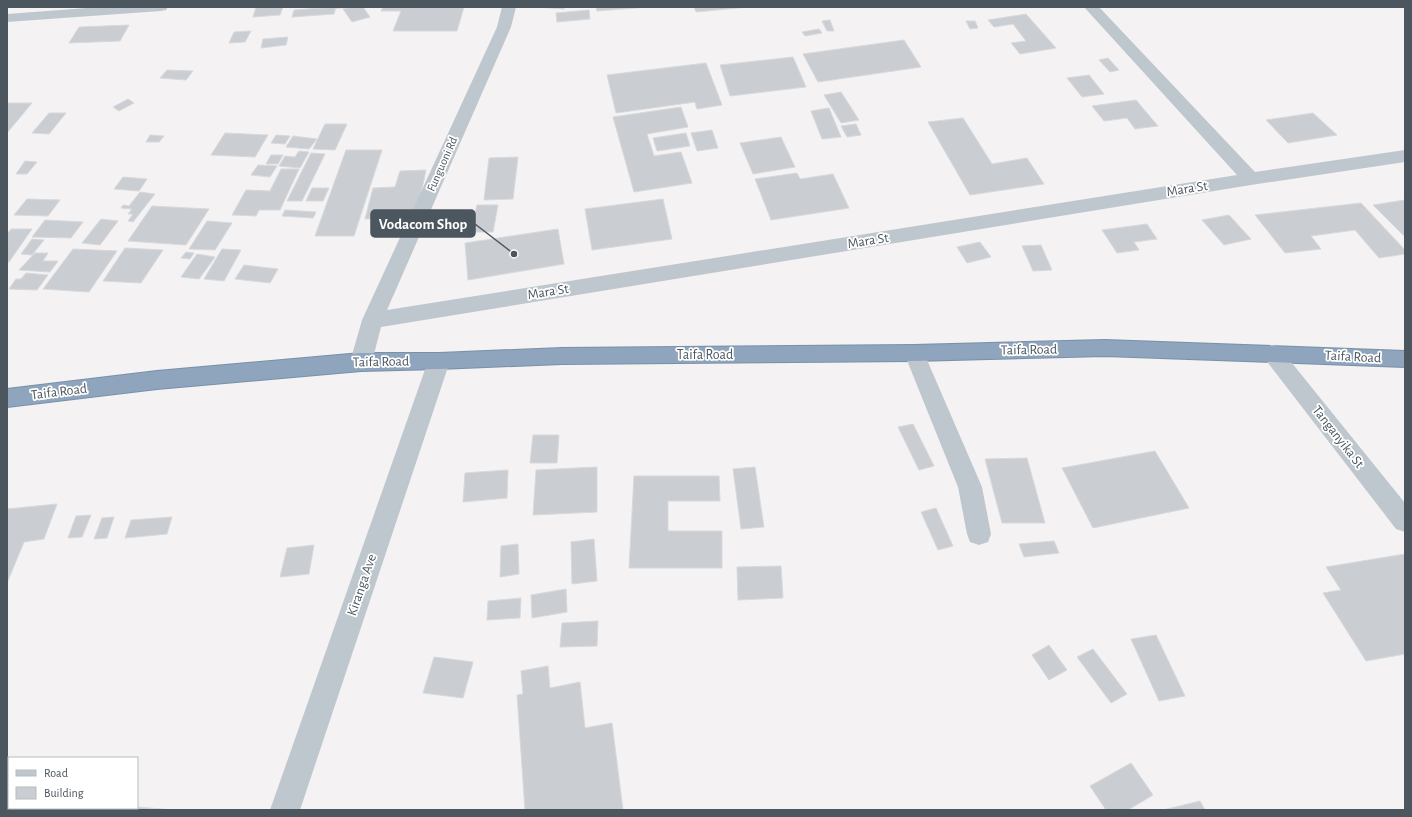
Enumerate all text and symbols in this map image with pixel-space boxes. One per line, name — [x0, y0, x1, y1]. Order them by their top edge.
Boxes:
street label: Funguoni Rd — [425, 135, 459, 193]
street label: Mara St — [1165, 179, 1209, 199]
callout: Vodacom Shop — [371, 210, 475, 237]
text: Vodacom Shop — [379, 217, 468, 232]
street label: Mara St — [846, 231, 890, 251]
street label: Mara St — [526, 282, 570, 302]
street label: Taifa Road — [1001, 343, 1057, 357]
street label: Taifa Road — [677, 348, 733, 362]
street label: Taifa Road — [1324, 349, 1382, 365]
street label: Taifa Road — [353, 355, 409, 369]
street label: Taifa Road — [30, 382, 88, 402]
street label: Tanganyika St — [1309, 403, 1367, 471]
street label: Kiranga Ave — [345, 552, 379, 618]
legend — [8, 757, 138, 809]
text: Road — [44, 767, 68, 779]
text: Building — [44, 787, 84, 799]

